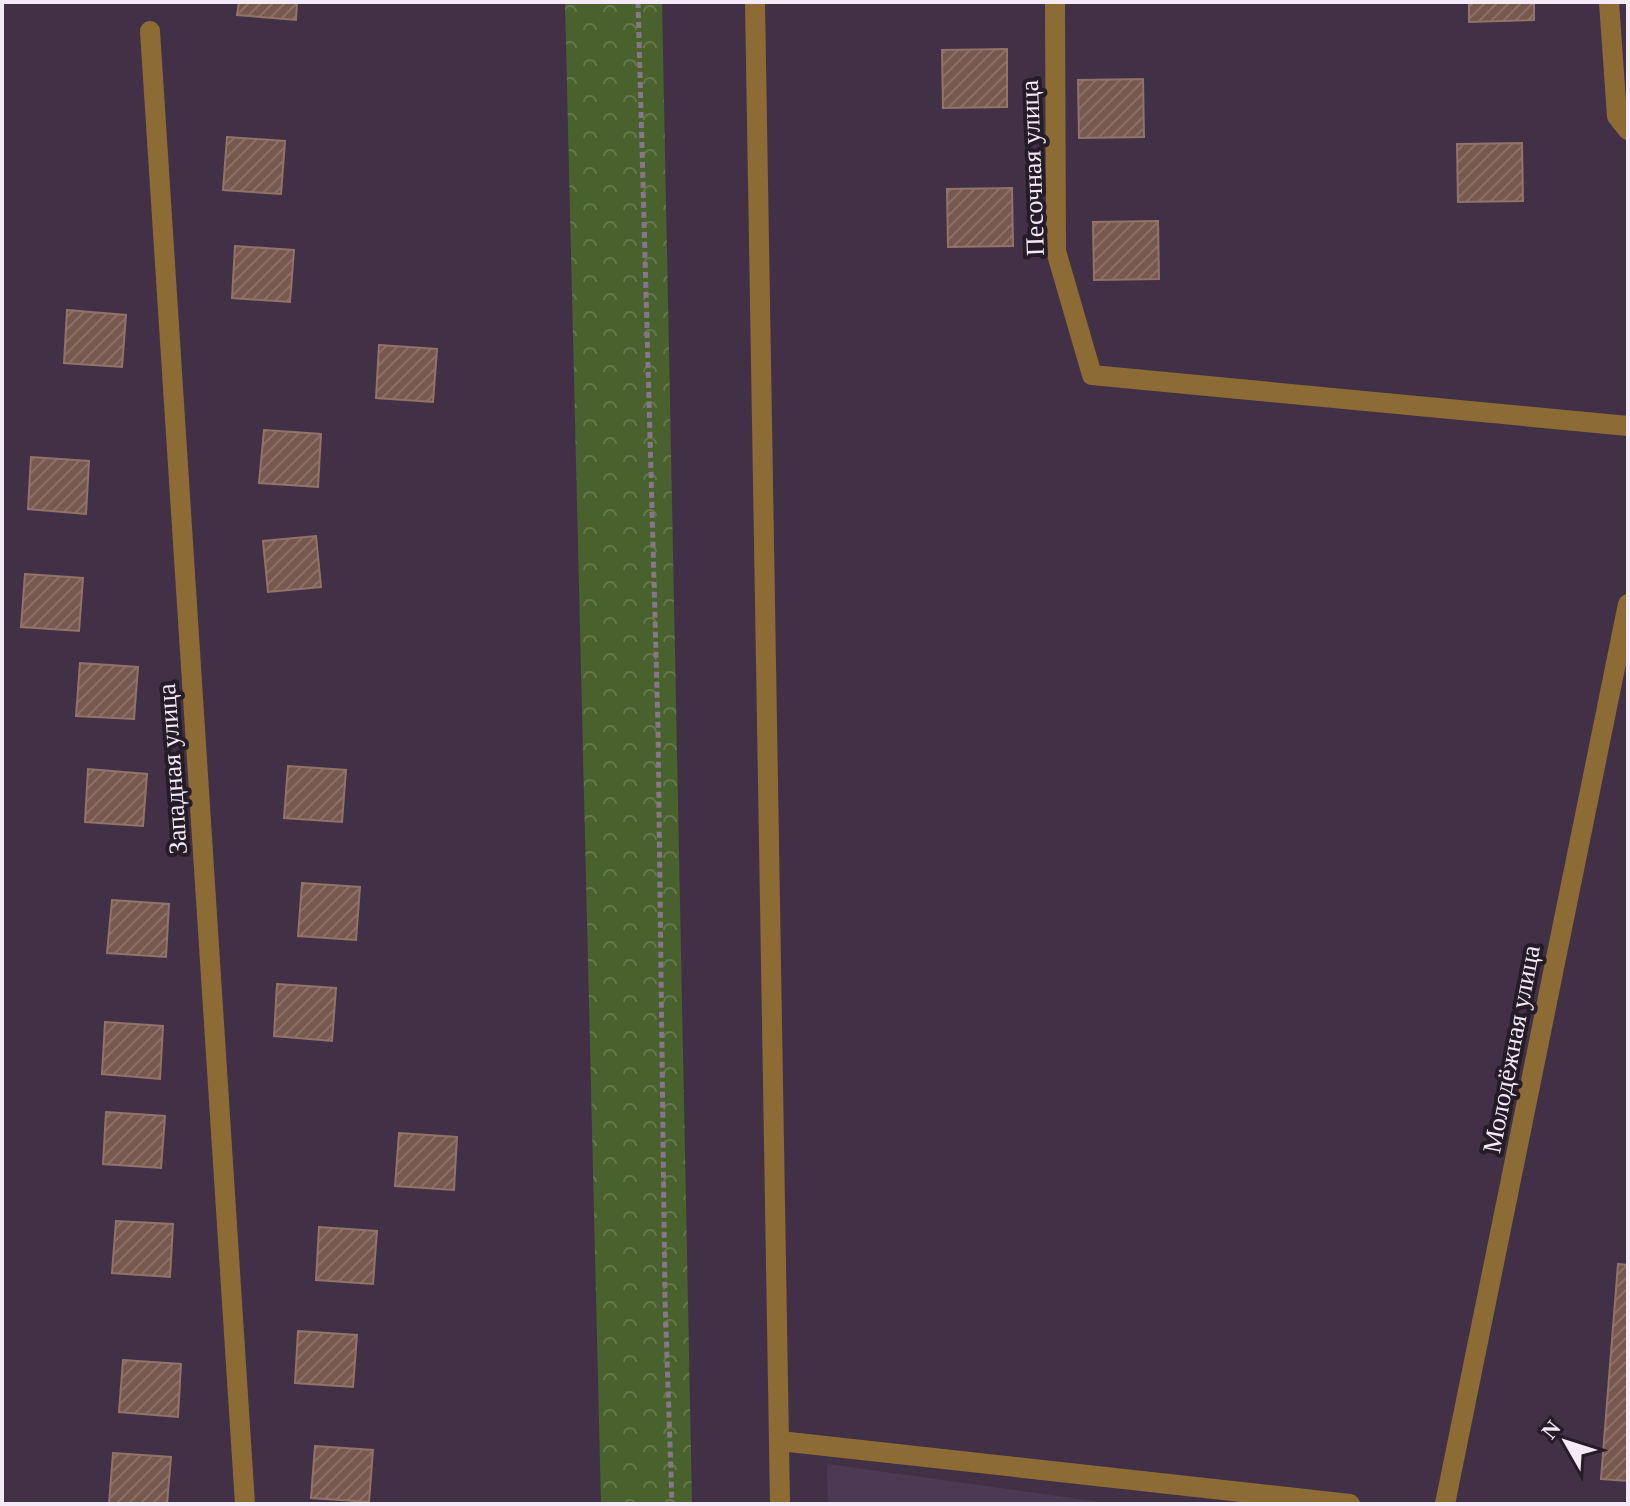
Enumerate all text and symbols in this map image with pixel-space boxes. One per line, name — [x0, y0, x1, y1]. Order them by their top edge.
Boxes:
street label: Песочная улица — [1015, 79, 1050, 256]
street label: Западная улица — [152, 682, 193, 855]
street label: Молодёжная улица — [1477, 942, 1546, 1156]
north arrow — [1526, 1402, 1606, 1482]
text: N — [1536, 1416, 1566, 1444]

